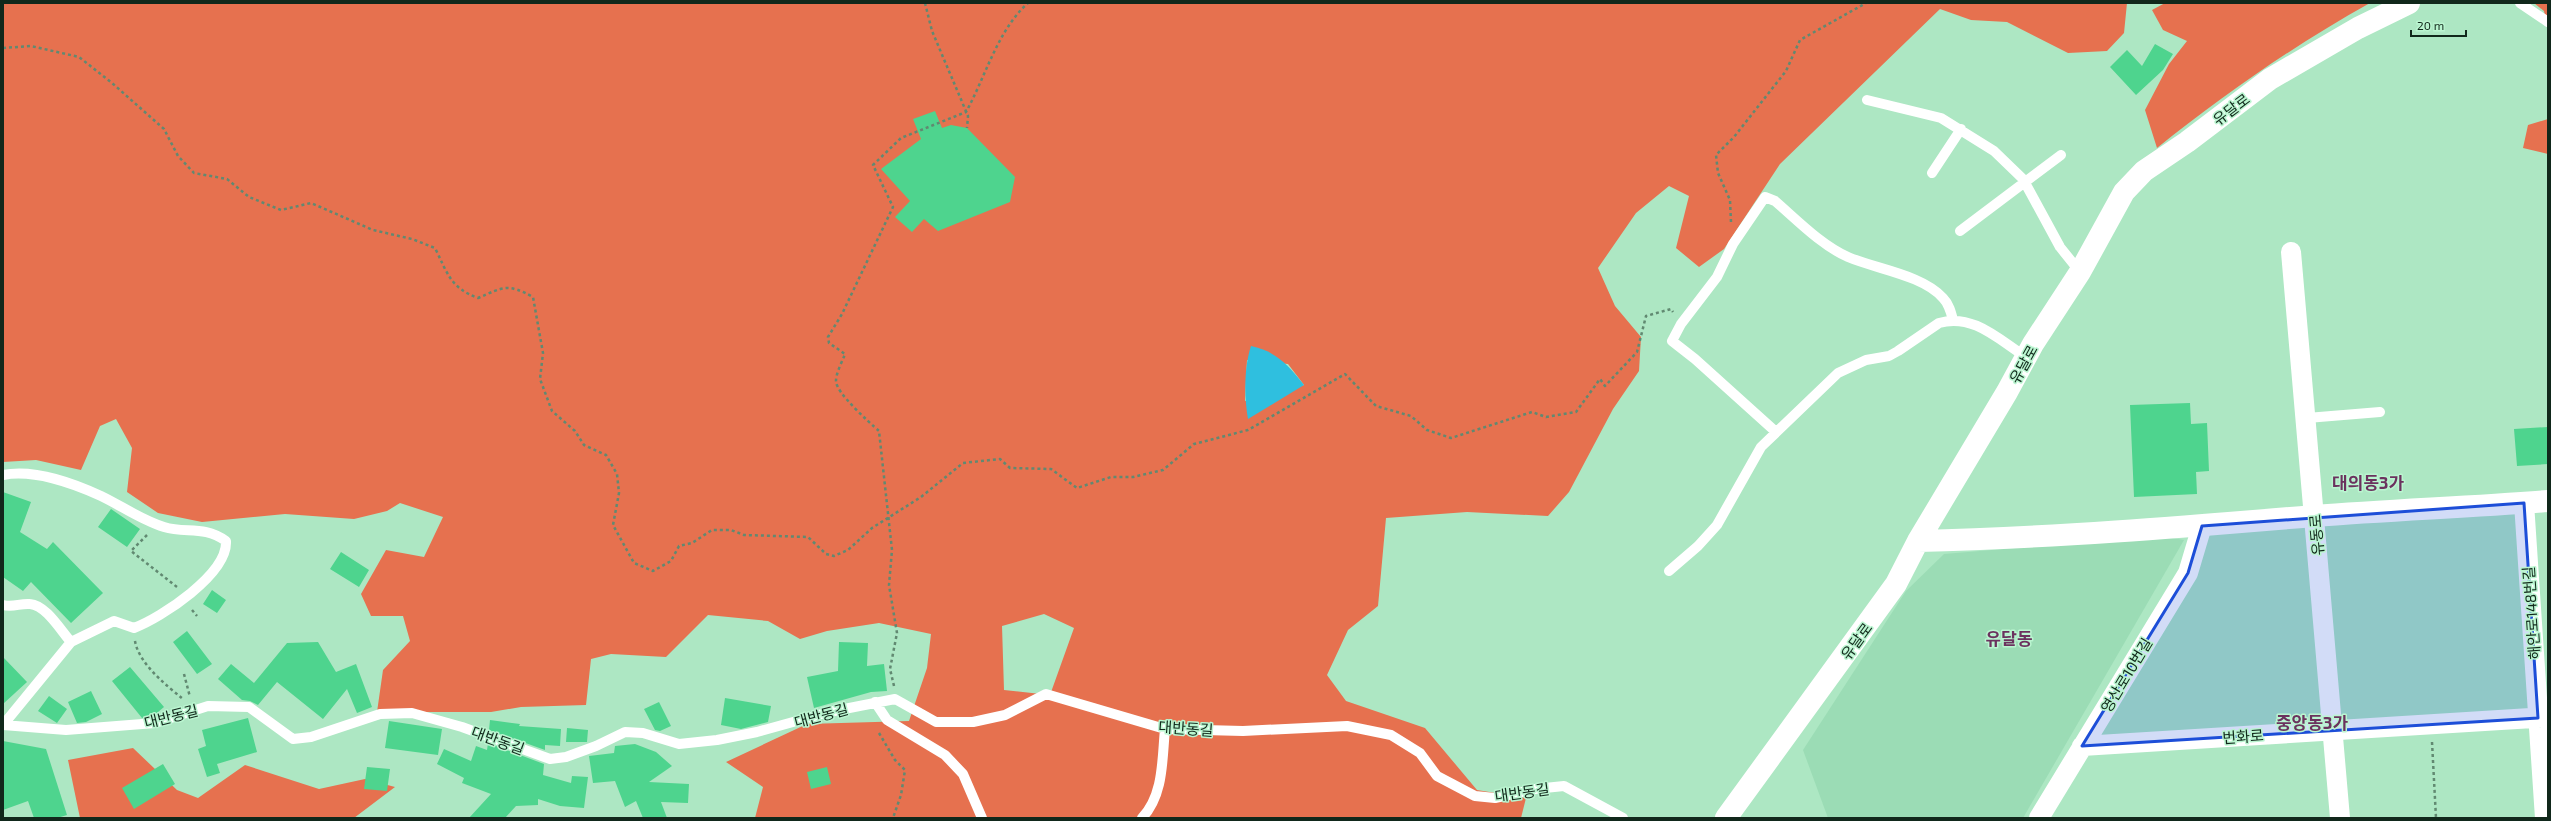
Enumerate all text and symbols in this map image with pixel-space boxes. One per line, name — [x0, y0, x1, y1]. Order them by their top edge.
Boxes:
scale bar — [2411, 12, 2466, 38]
text: 20 m — [2417, 18, 2444, 32]
street label: 유달로 — [2209, 89, 2253, 129]
street label: 유달로 — [2005, 342, 2041, 386]
district label: 대의동3가 — [2332, 472, 2404, 492]
street label: 유동로 — [2305, 514, 2327, 556]
street label: 해안로148번길 — [2519, 566, 2543, 660]
street label: 유달로 — [1837, 619, 1875, 663]
district label: 유달동 — [1986, 628, 2033, 648]
street label: 영산로10번길 — [2097, 634, 2155, 716]
street label: 대반동길 — [792, 699, 850, 731]
street label: 대반동길 — [142, 701, 200, 731]
district label: 중앙동3가 — [2276, 712, 2348, 732]
street label: 대반동길 — [1158, 717, 1214, 739]
street label: 대반동길 — [469, 722, 527, 758]
street label: 번화로 — [2222, 726, 2264, 746]
street label: 대반동길 — [1493, 779, 1551, 805]

